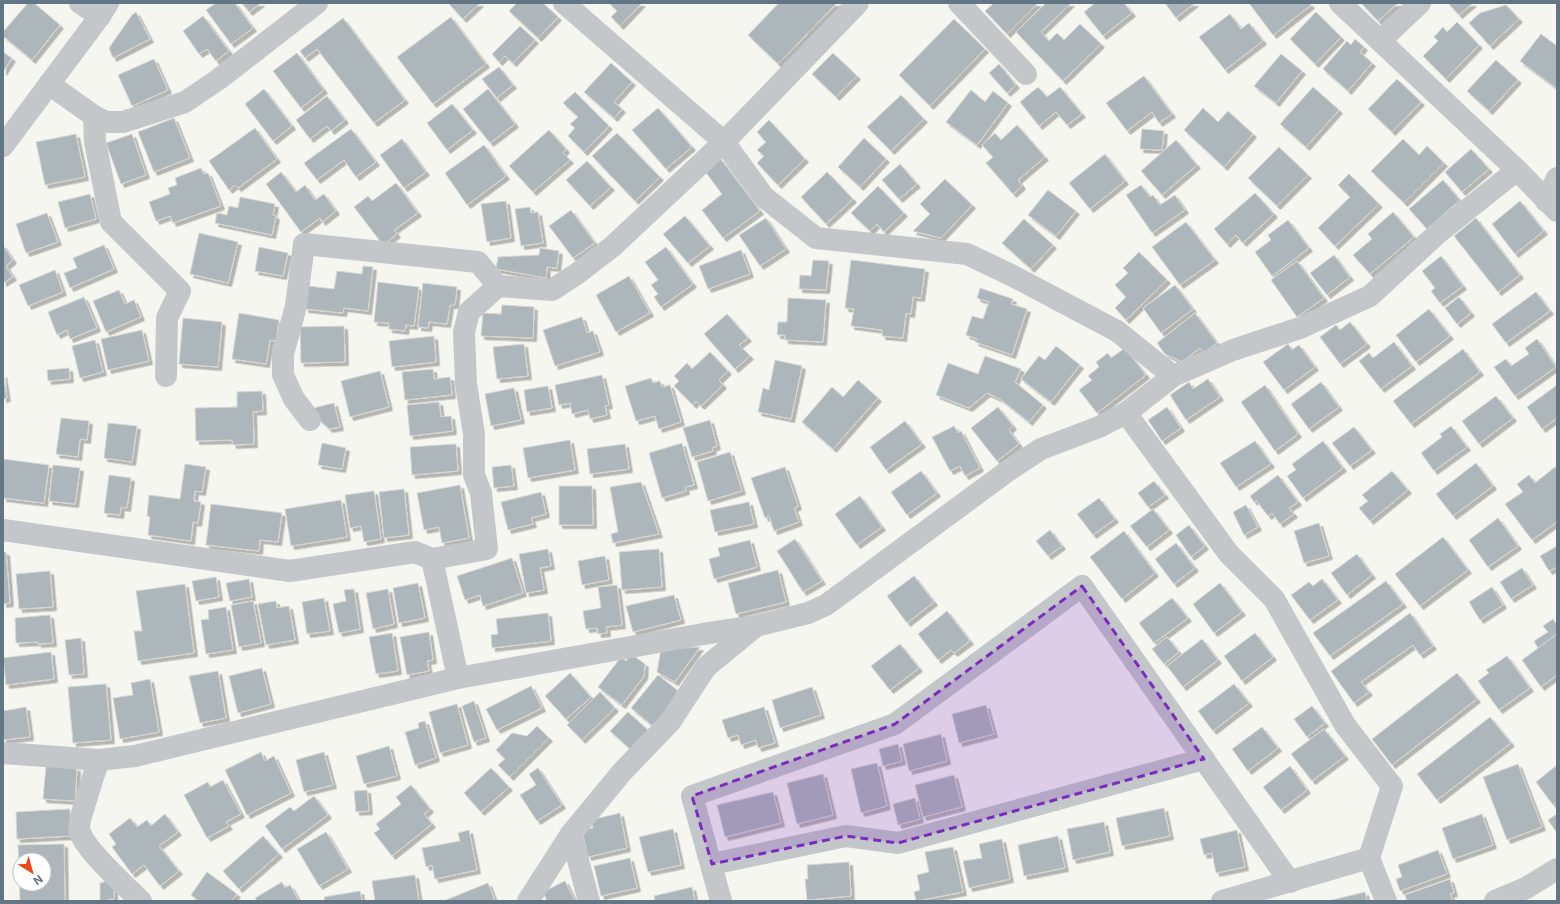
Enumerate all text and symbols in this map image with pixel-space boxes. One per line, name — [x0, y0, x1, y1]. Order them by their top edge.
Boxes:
north arrow — [12, 852, 52, 892]
text: N — [30, 872, 46, 888]

